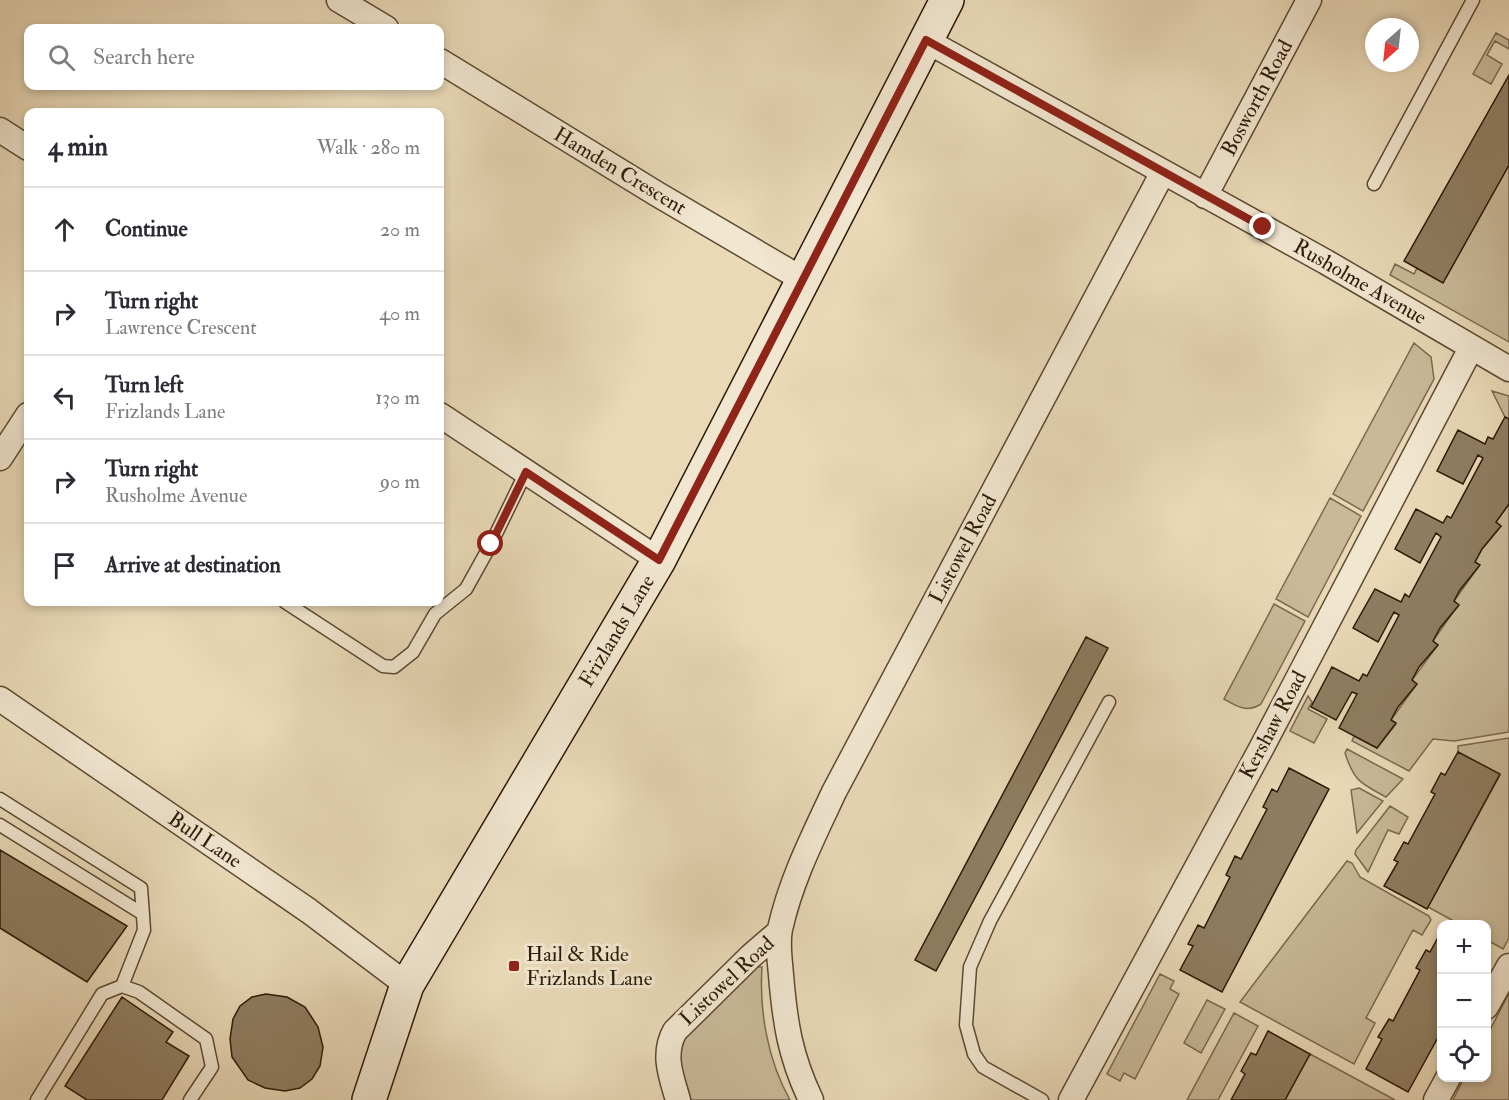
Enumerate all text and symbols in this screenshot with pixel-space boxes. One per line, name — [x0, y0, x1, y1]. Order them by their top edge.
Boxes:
north arrow — [1365, 18, 1419, 72]
search box — [24, 24, 444, 90]
street label: Bosworth Road — [1215, 35, 1299, 161]
icon: search — [45, 41, 78, 74]
text: Search here — [93, 43, 195, 71]
street label: Hamden Crescent — [549, 121, 691, 221]
text: 4 min — [48, 131, 108, 163]
text: Walk · 280 m — [317, 135, 420, 160]
icon: ahead — [48, 213, 81, 246]
route end — [1249, 213, 1275, 239]
text: Continue — [105, 215, 188, 243]
text: 20 m — [380, 217, 420, 242]
street label: Rusholme Avenue — [1289, 233, 1432, 331]
text: Turn right — [105, 287, 198, 315]
icon: right — [48, 297, 81, 330]
text: 40 m — [379, 301, 420, 326]
text: Lawrence Crescent — [105, 315, 257, 340]
text: Turn left — [105, 371, 184, 399]
icon: left — [48, 381, 81, 414]
text: 130 m — [375, 385, 420, 410]
text: Frizlands Lane — [105, 399, 225, 424]
text: Turn right — [105, 455, 198, 483]
icon: right — [48, 465, 81, 498]
text: 90 m — [380, 469, 420, 494]
text: Rusholme Avenue — [105, 483, 247, 508]
street label: Listowel Road — [923, 489, 1003, 608]
route start — [477, 530, 503, 556]
icon: arrive — [48, 549, 81, 582]
text: Arrive at destination — [105, 551, 281, 579]
street label: Frizlands Lane — [573, 570, 661, 692]
street label: Kershaw Road — [1233, 666, 1313, 784]
street label: Bull Lane — [163, 806, 247, 875]
map controls — [1437, 920, 1491, 1082]
button: + — [1437, 920, 1491, 974]
street label: Listowel Road — [674, 930, 781, 1032]
place label: Hail & Ride Frizlands Lane — [526, 941, 653, 992]
marker: Hail & Ride Frizlands Lane — [507, 959, 521, 973]
button: − — [1437, 974, 1491, 1028]
button: locate — [1437, 1028, 1491, 1082]

